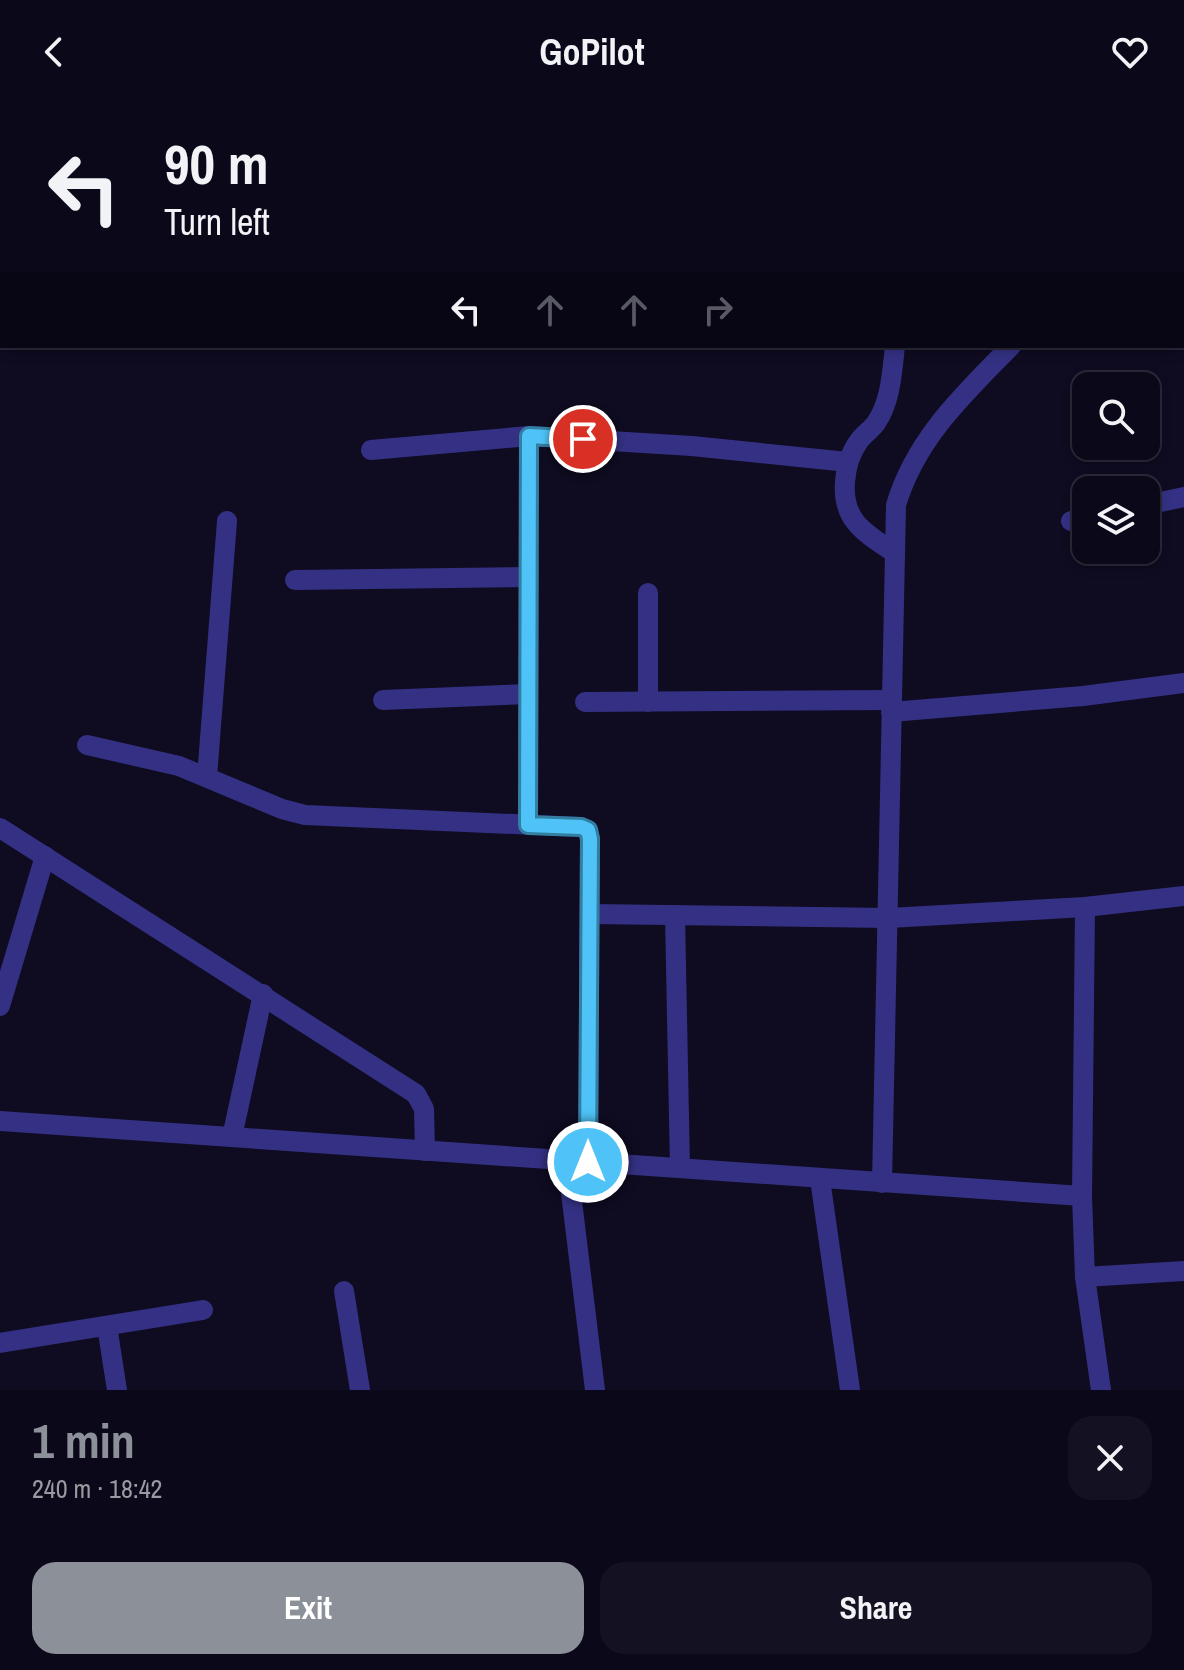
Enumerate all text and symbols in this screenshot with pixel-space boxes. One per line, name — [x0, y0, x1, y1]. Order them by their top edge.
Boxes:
text: GoPilot — [540, 28, 644, 76]
icon: back — [32, 30, 76, 74]
icon: heart — [1108, 30, 1152, 74]
text: 90 m — [164, 126, 269, 201]
icon: left — [32, 136, 136, 240]
text: Turn left — [164, 198, 270, 246]
icon: left — [444, 288, 488, 332]
icon: ahead — [528, 288, 572, 332]
icon: ahead — [612, 288, 656, 332]
icon: right — [696, 288, 740, 332]
map controls — [1072, 372, 1160, 564]
button: search — [1072, 372, 1160, 460]
pin — [549, 405, 617, 473]
icon: arrive — [561, 417, 605, 461]
button: layers — [1072, 476, 1160, 564]
position arrow — [546, 1120, 630, 1204]
text: 1 min — [32, 1408, 135, 1473]
button: close — [1068, 1416, 1152, 1500]
text: 240 m · 18:42 — [32, 1471, 162, 1506]
button: Exit — [32, 1562, 584, 1654]
button: Share — [600, 1562, 1152, 1654]

